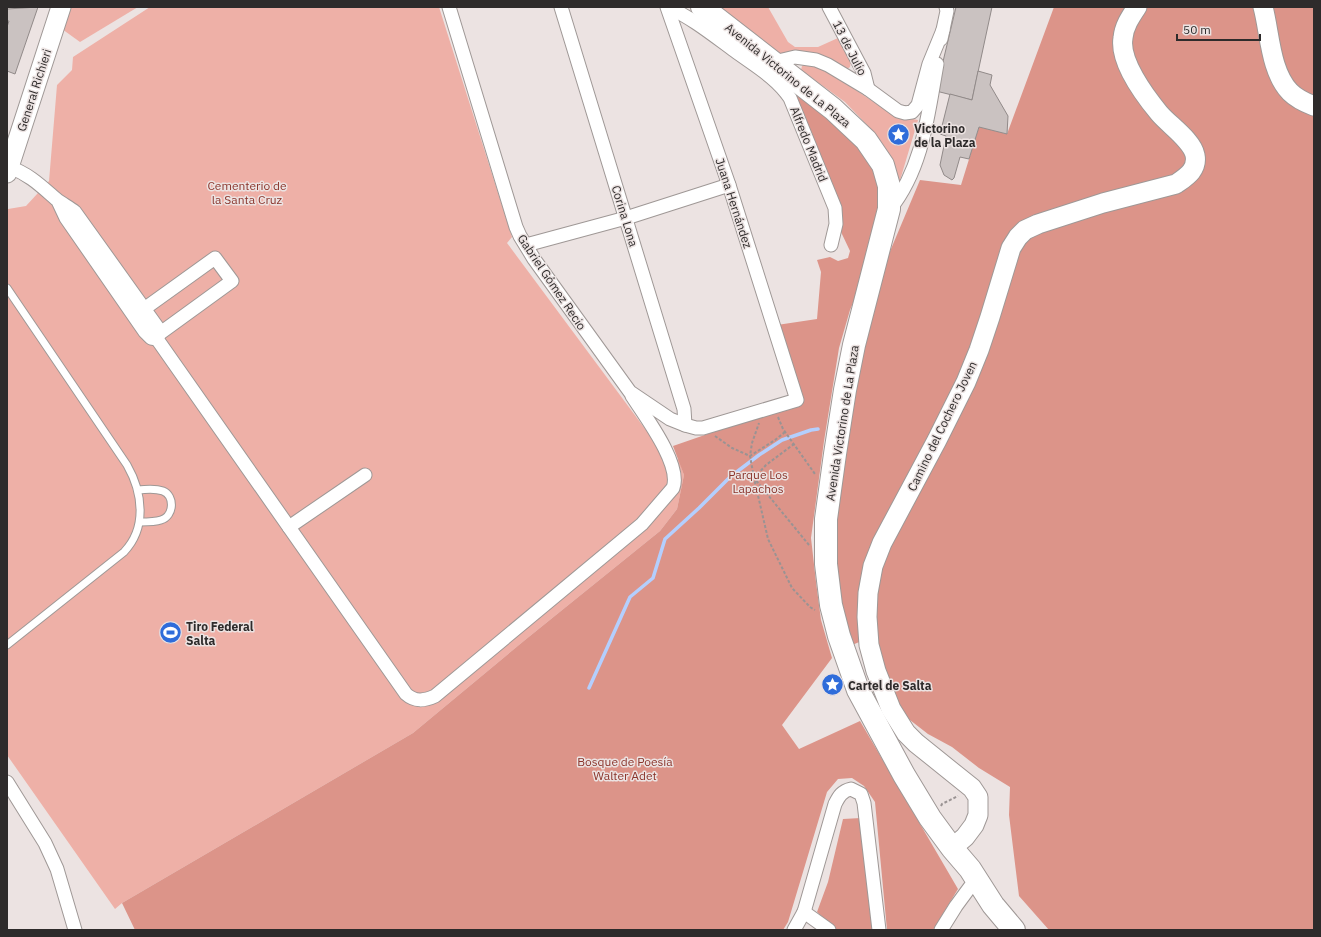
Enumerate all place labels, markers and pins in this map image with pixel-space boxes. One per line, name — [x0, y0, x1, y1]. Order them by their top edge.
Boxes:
place label: Victorino de la Plaza — [914, 121, 976, 150]
place icon: Victorino de la Plaza — [885, 122, 911, 148]
place label: Tiro Federal Salta — [186, 619, 254, 648]
sports icon: Tiro Federal Salta — [158, 620, 184, 646]
place icon: Cartel de Salta — [819, 672, 845, 698]
place label: Cartel de Salta — [848, 678, 932, 693]

